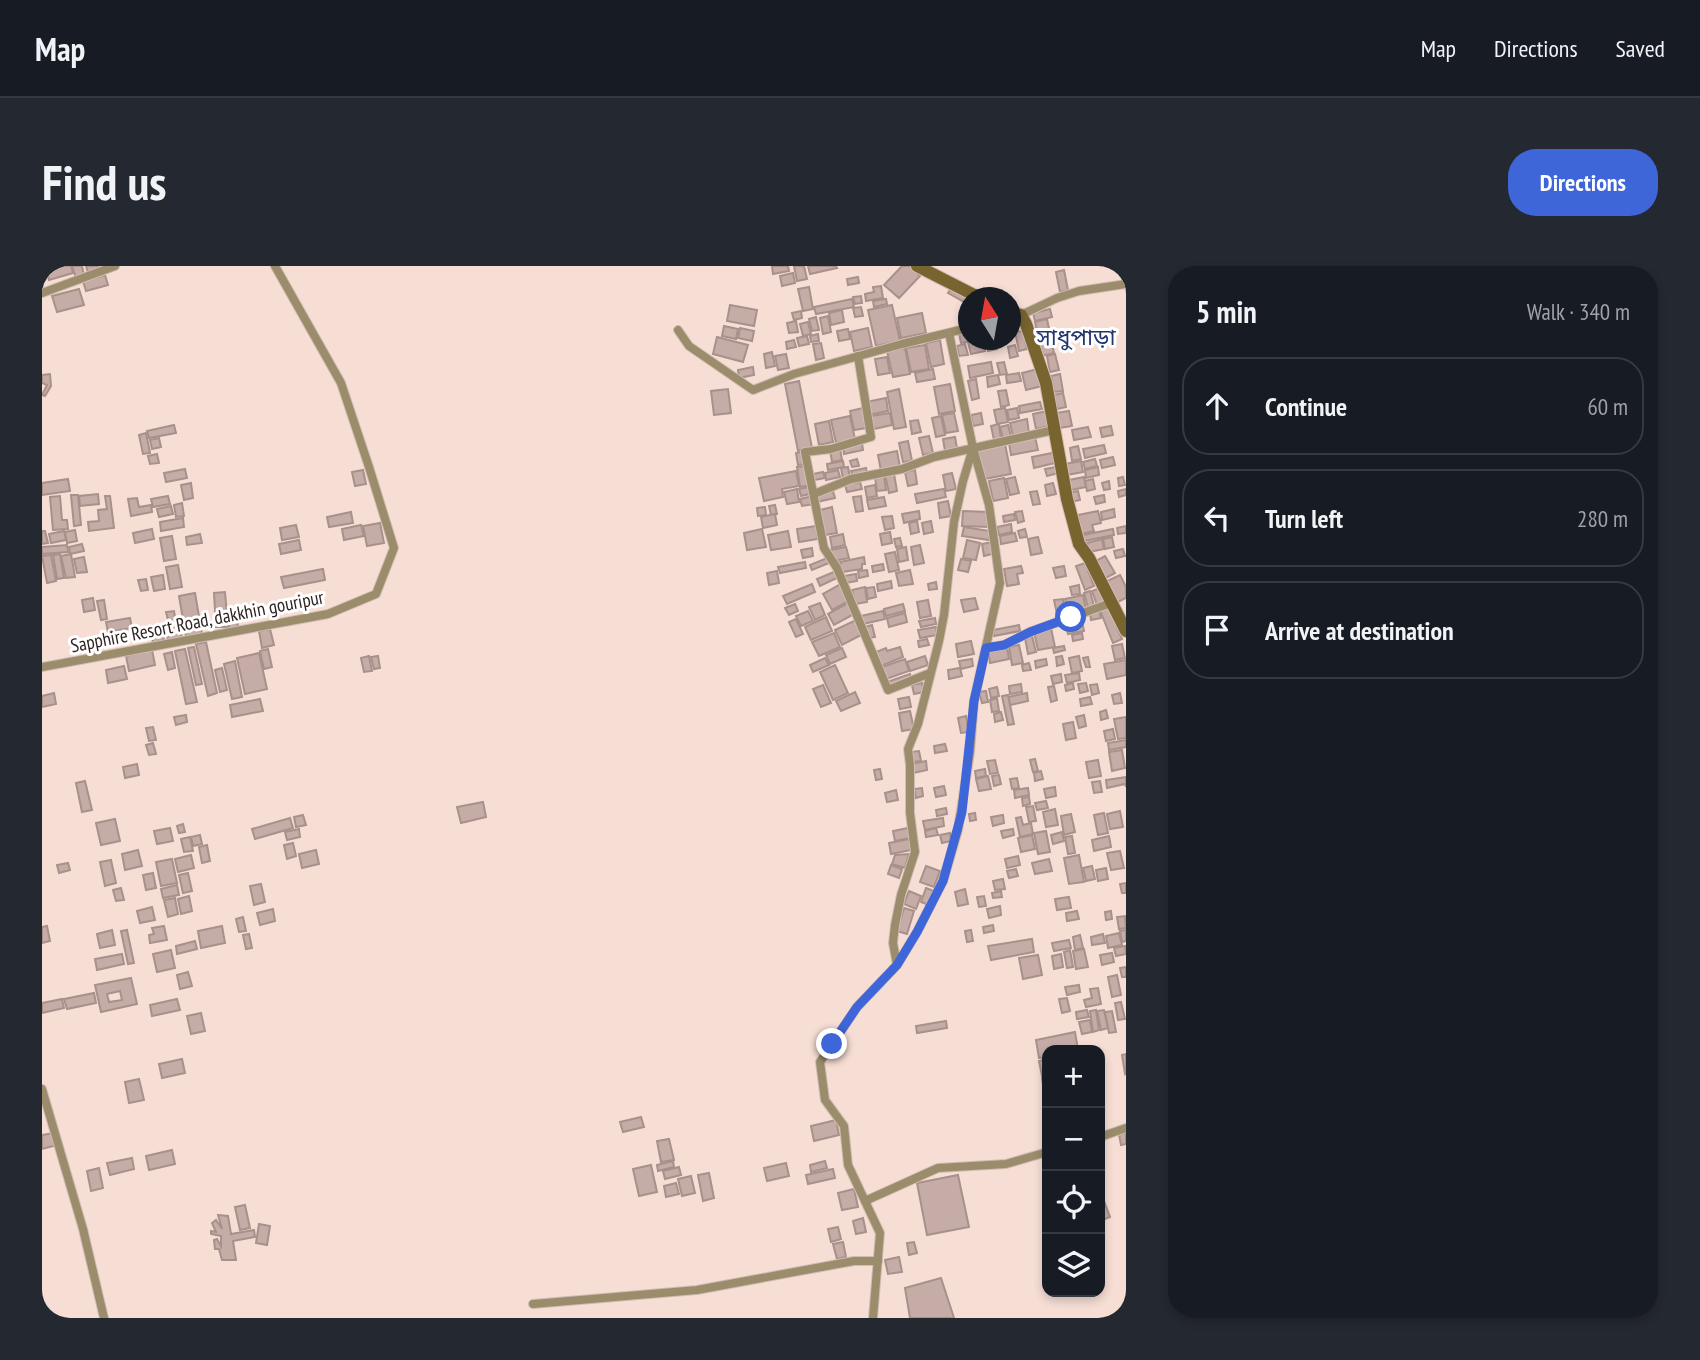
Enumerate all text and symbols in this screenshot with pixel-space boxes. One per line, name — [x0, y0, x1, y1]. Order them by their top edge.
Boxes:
text: Map — [35, 27, 85, 70]
text: Map — [1421, 33, 1456, 64]
text: Directions — [1494, 33, 1578, 64]
text: Saved — [1616, 33, 1665, 64]
button: Directions — [1508, 149, 1658, 216]
text: Find us — [42, 150, 166, 214]
north arrow — [958, 287, 1021, 350]
text: 5 min — [1196, 292, 1257, 331]
text: Walk · 340 m — [1527, 297, 1630, 326]
district label: সাধুপাড়া — [1035, 322, 1116, 351]
icon: ahead — [1198, 387, 1236, 425]
text: Continue — [1265, 390, 1347, 423]
text: 60 m — [1587, 392, 1628, 421]
icon: left — [1198, 499, 1236, 537]
text: Turn left — [1265, 502, 1343, 535]
text: 280 m — [1577, 504, 1628, 533]
street label: Sapphire Resort Road, dakkhin gouripur — [68, 585, 326, 657]
route start — [1055, 601, 1086, 632]
icon: arrive — [1198, 611, 1236, 649]
text: Arrive at destination — [1265, 614, 1454, 647]
route end — [816, 1028, 847, 1059]
map controls — [1042, 1045, 1105, 1297]
button: + — [1042, 1045, 1105, 1108]
button: − — [1042, 1108, 1105, 1171]
button: locate — [1042, 1171, 1105, 1234]
button: layers — [1042, 1234, 1105, 1297]

